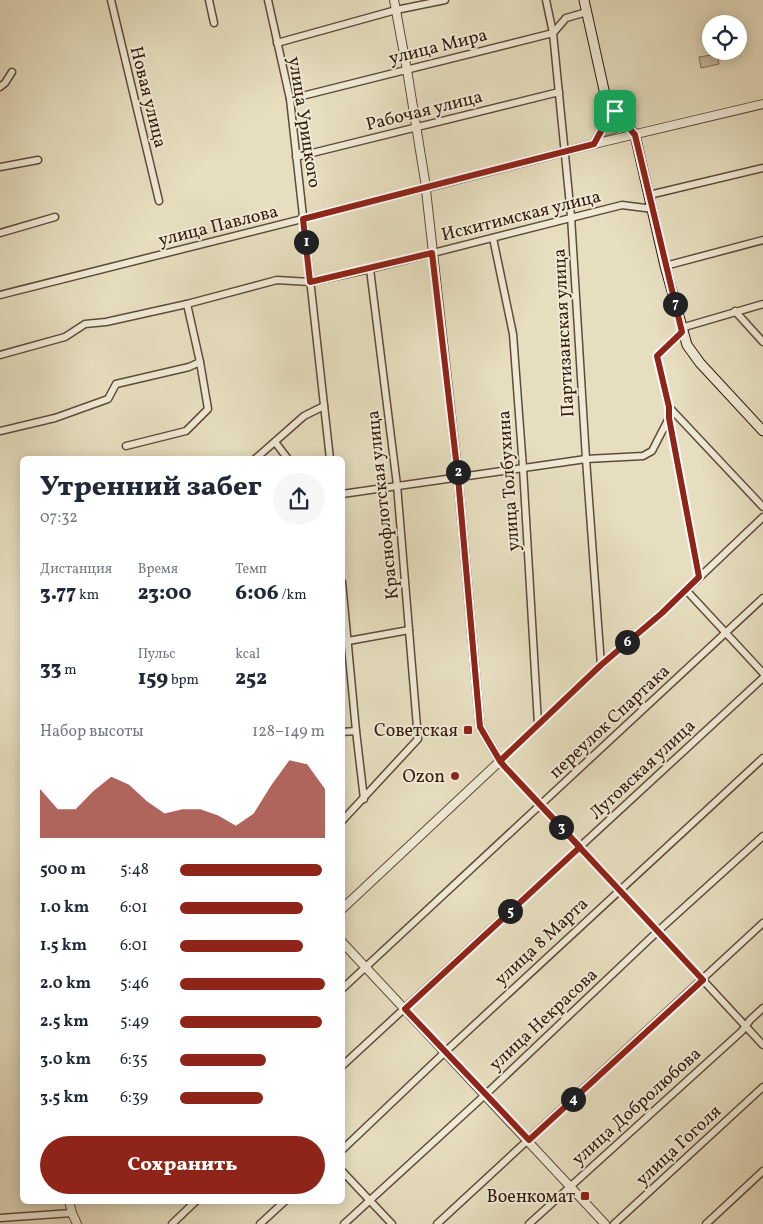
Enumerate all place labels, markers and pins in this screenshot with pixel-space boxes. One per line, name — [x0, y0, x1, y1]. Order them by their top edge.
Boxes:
pin — [594, 90, 636, 132]
pin: 1 — [294, 230, 318, 254]
pin: 7 — [662, 292, 688, 316]
pin: 2 — [446, 460, 470, 484]
pin: 6 — [614, 630, 640, 654]
place label: Советская — [374, 719, 458, 744]
marker: Советская — [462, 724, 474, 736]
place label: Ozon — [403, 765, 445, 790]
marker: Ozon — [449, 770, 461, 782]
pin: 3 — [548, 814, 574, 840]
pin: 5 — [498, 898, 522, 924]
pin: 4 — [560, 1086, 586, 1112]
place label: Военкомат — [487, 1185, 575, 1210]
marker: Военкомат — [579, 1190, 591, 1202]

